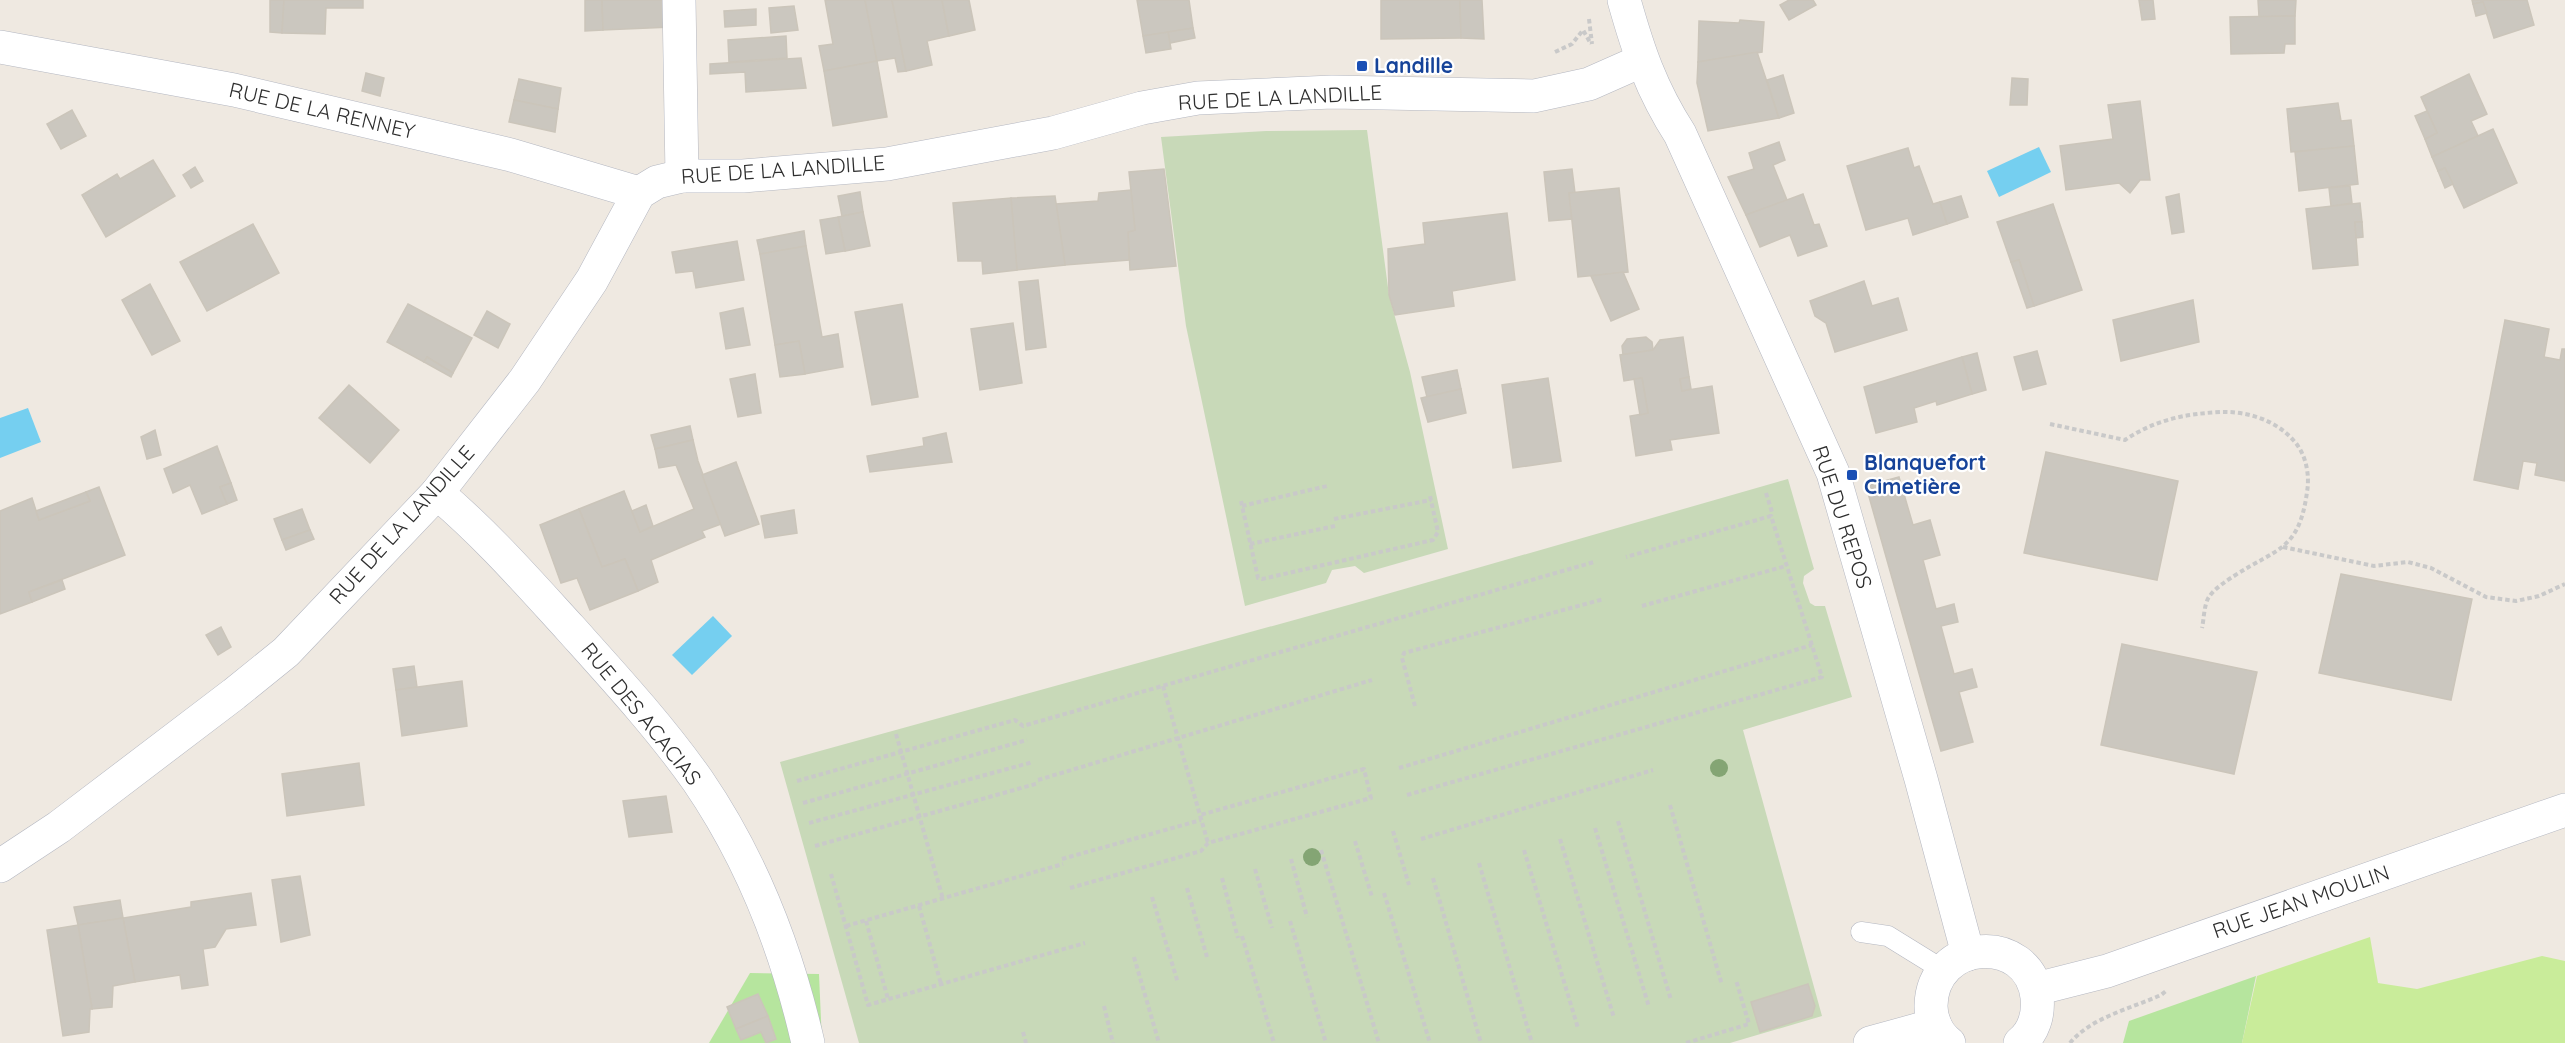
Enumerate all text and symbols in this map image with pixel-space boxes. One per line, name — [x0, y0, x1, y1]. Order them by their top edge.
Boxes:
place label: Landille — [1374, 52, 1453, 78]
marker: Landille — [1355, 59, 1369, 73]
street label: RUE DE LA RENNEY — [227, 76, 418, 144]
street label: RUE DE LA LANDILLE — [1177, 79, 1383, 115]
street label: RUE DE LA LANDILLE — [680, 149, 886, 189]
street label: RUE DE LA LANDILLE — [323, 440, 479, 609]
street label: RUE DU REPOS — [1808, 442, 1878, 591]
place label: Blanquefort Cimetière — [1864, 449, 1986, 499]
marker: Blanquefort Cimetière — [1845, 468, 1859, 482]
street label: RUE DES ACACIAS — [576, 637, 707, 790]
street label: RUE JEAN MOULIN — [2209, 859, 2393, 944]

